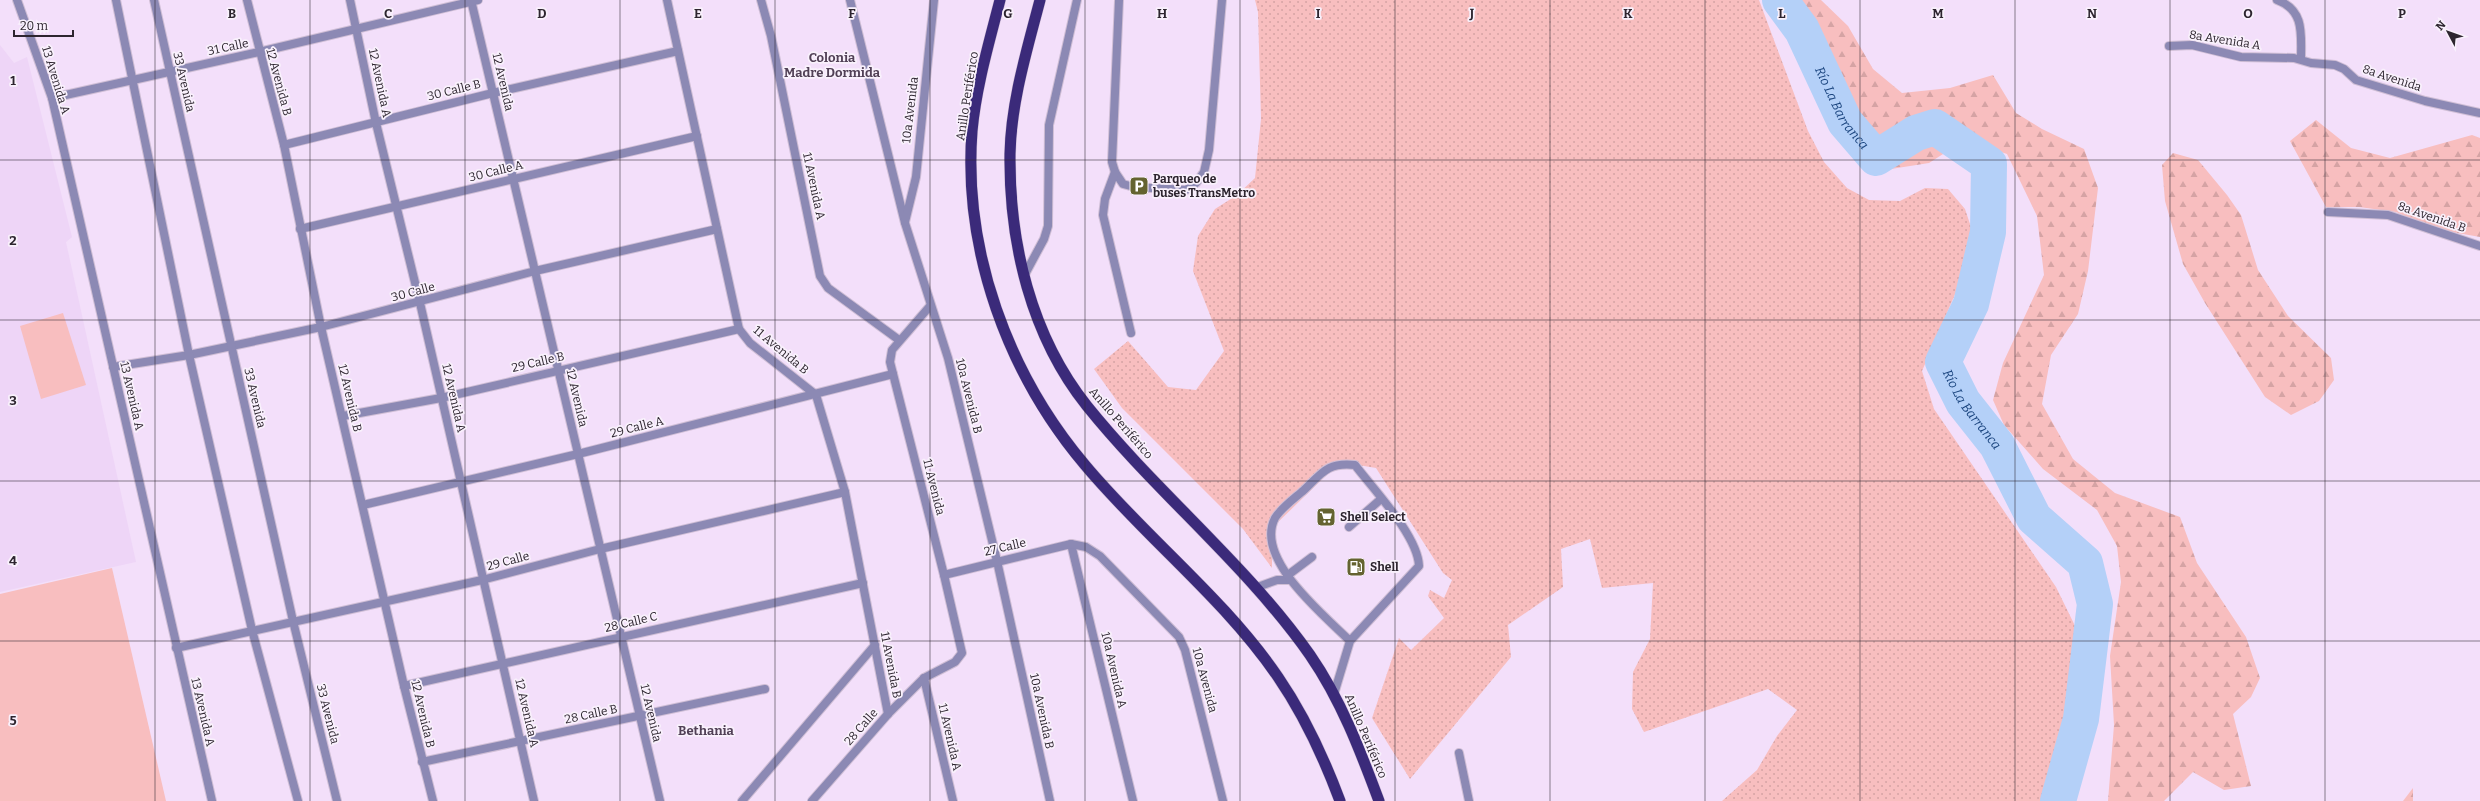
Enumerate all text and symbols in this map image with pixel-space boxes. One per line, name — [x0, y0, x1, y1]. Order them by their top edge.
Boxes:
text: B — [228, 6, 236, 21]
text: C — [384, 6, 392, 21]
text: D — [537, 6, 547, 21]
text: E — [694, 6, 702, 21]
text: F — [848, 6, 856, 21]
text: G — [1003, 6, 1013, 21]
text: H — [1157, 6, 1167, 21]
text: I — [1316, 6, 1321, 21]
text: J — [1469, 6, 1475, 21]
text: K — [1623, 6, 1633, 21]
text: L — [1778, 6, 1786, 21]
text: M — [1932, 6, 1944, 21]
text: N — [2087, 6, 2097, 21]
text: O — [2243, 6, 2253, 21]
text: P — [2398, 6, 2406, 21]
scale bar — [14, 12, 73, 38]
north arrow — [2428, 12, 2468, 52]
text: N — [2433, 18, 2449, 33]
text: 20 m — [20, 19, 49, 33]
street label: 8a Avenida A — [2188, 27, 2262, 53]
street label: 31 Calle — [206, 36, 250, 58]
street label: 13 Avenida A — [39, 44, 73, 116]
street label: 12 Avenida B — [263, 47, 295, 117]
street label: 12 Avenida A — [366, 47, 394, 119]
district label: Colonia Madre Dormida — [784, 50, 881, 80]
street label: Anillo Periférico — [953, 50, 981, 142]
street label: 33 Avenida — [170, 51, 198, 114]
street label: 12 Avenida — [490, 52, 517, 113]
street label: 8a Avenida — [2361, 62, 2424, 94]
water label: Río La Barranca — [1812, 64, 1872, 152]
text: 1 — [10, 73, 16, 88]
street label: 10a Avenida — [899, 76, 921, 144]
street label: 30 Calle B — [426, 77, 482, 103]
street label: 11 Avenida A — [800, 151, 828, 221]
street label: 30 Calle A — [467, 157, 525, 184]
place label: Parqueo de buses TransMetro — [1153, 172, 1255, 200]
parking icon: Parqueo de buses TransMetro — [1128, 175, 1150, 197]
street label: 8a Avenida B — [2396, 199, 2468, 235]
text: 2 — [9, 233, 17, 248]
street label: 30 Calle — [390, 279, 436, 305]
street label: 11 Avenida B — [751, 323, 811, 377]
street label: 29 Calle B — [510, 349, 566, 375]
street label: 10a Avenida B — [953, 357, 985, 435]
street label: 13 Avenida A — [117, 360, 147, 432]
street label: 12 Avenida A — [439, 362, 469, 434]
street label: 12 Avenida B — [335, 363, 365, 433]
street label: 33 Avenida — [241, 367, 269, 430]
water label: Río La Barranca — [1940, 367, 2004, 452]
street label: 12 Avenida — [564, 368, 591, 429]
street label: Anillo Periférico — [1086, 384, 1156, 462]
text: 3 — [9, 393, 17, 408]
street label: 29 Calle A — [609, 414, 666, 440]
street label: 11 Avenida — [920, 457, 948, 517]
supermarket icon: Shell Select — [1315, 506, 1337, 528]
place label: Shell Select — [1340, 510, 1406, 524]
street label: 27 Calle — [983, 535, 1027, 559]
street label: 29 Calle — [485, 549, 531, 573]
text: 4 — [9, 553, 17, 568]
fuel station icon: Shell — [1345, 556, 1367, 578]
place label: Shell — [1370, 560, 1399, 574]
street label: 28 Calle C — [603, 609, 659, 635]
street label: 11 Avenida B — [878, 630, 904, 700]
street label: 10a Avenida A — [1098, 631, 1130, 710]
street label: 10a Avenida — [1190, 646, 1221, 714]
street label: 10a Avenida B — [1027, 672, 1057, 750]
street label: 13 Avenida A — [188, 676, 218, 748]
street label: 12 Avenida A — [512, 677, 542, 749]
street label: 12 Avenida B — [408, 679, 438, 749]
street label: 33 Avenida — [314, 683, 342, 746]
street label: 12 Avenida — [638, 683, 665, 744]
street label: Anillo Periférico — [1342, 692, 1390, 780]
street label: 28 Calle B — [563, 702, 619, 726]
street label: 11 Avenida A — [935, 702, 965, 772]
street label: 28 Calle — [841, 706, 881, 748]
text: 5 — [9, 713, 17, 728]
district label: Bethania — [678, 723, 735, 738]

